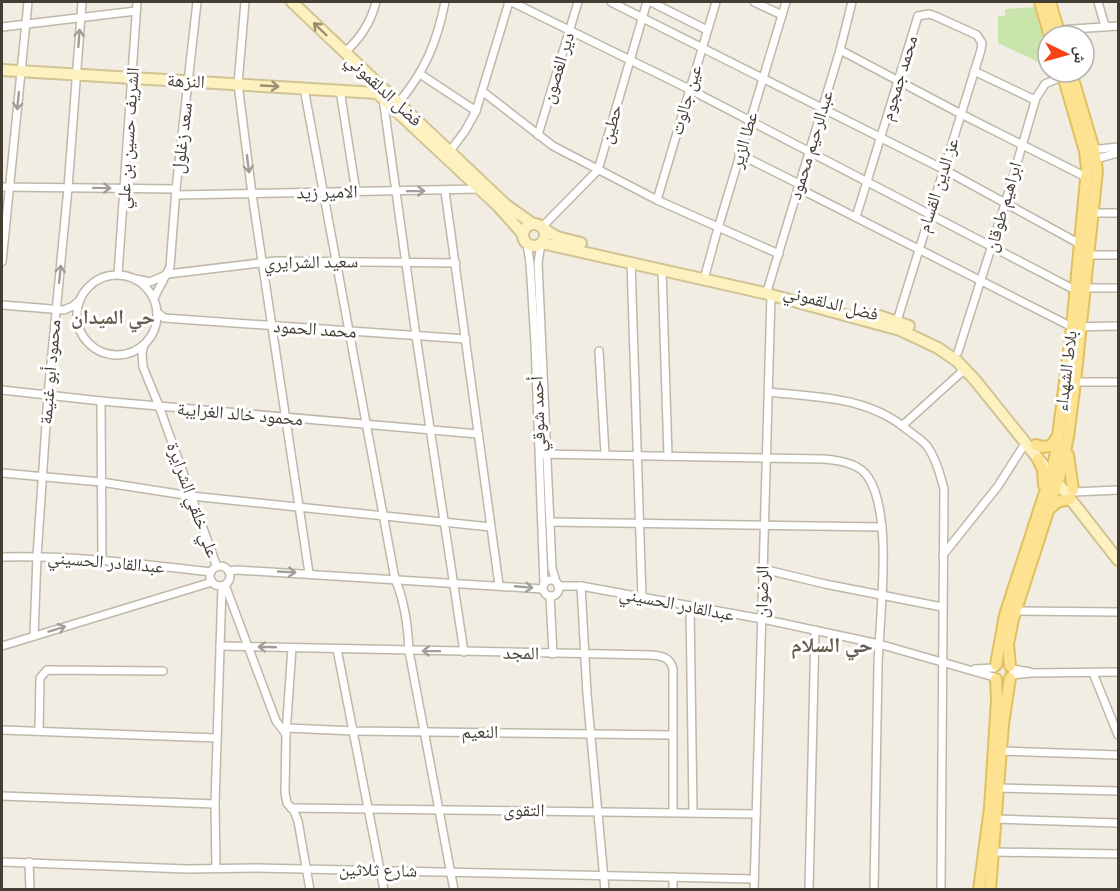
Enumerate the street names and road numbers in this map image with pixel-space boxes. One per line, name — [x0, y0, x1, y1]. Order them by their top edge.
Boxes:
street label: دير الغصون — [534, 29, 581, 107]
street label: محمد جمجوم — [873, 32, 924, 124]
street label: فضل الدلقموني — [339, 47, 429, 134]
street label: عين جالوت — [663, 61, 708, 138]
street label: الشريف حسين بن علي — [109, 66, 147, 210]
street label: النزهة — [166, 66, 206, 95]
street label: عبدالرحيم محمود — [781, 87, 840, 203]
street label: سعد زغلول — [164, 101, 199, 175]
street label: حطين — [592, 101, 629, 147]
street label: عطا الزير — [722, 108, 764, 172]
street label: عز الدين القسام — [910, 134, 966, 236]
street label: ابراهيم طوقان — [977, 159, 1028, 255]
street label: الامير زيد — [296, 177, 358, 206]
street label: سعيد الشرايري — [264, 247, 358, 277]
street label: فضل الدلقموني — [781, 278, 881, 329]
street label: محمد الحمود — [272, 312, 358, 345]
street label: محمود أبو غنيمة — [31, 318, 68, 426]
street label: بلاط الشهداء — [1047, 329, 1084, 413]
street label: أحمد شوقي — [523, 376, 554, 452]
street label: محمود خالد الغرايبة — [176, 395, 304, 432]
street label: علي خلقي الشرايرة — [159, 438, 227, 562]
street label: عبدالقادر الحسيني — [46, 543, 165, 582]
street label: الرضوان — [748, 565, 775, 619]
street label: عبدالقادر الحسيني — [617, 579, 737, 629]
street label: المجد — [503, 639, 539, 666]
street label: النعيم — [462, 718, 498, 745]
street label: التقوى — [503, 796, 545, 823]
street label: شارع ثلاثين — [339, 855, 417, 884]

